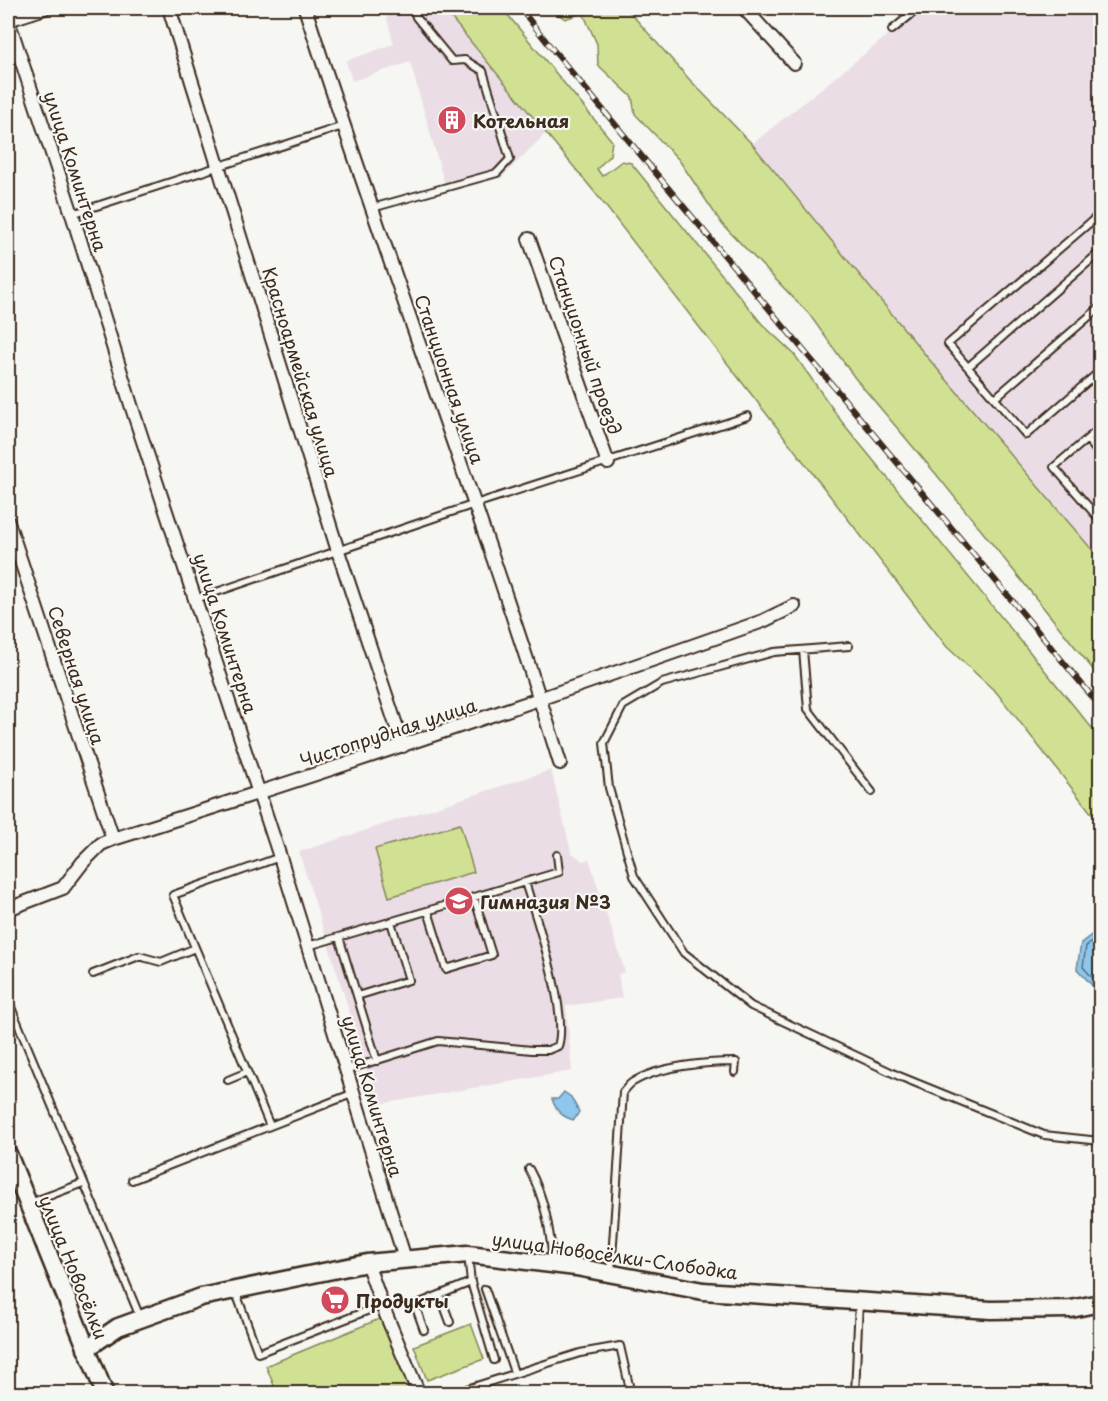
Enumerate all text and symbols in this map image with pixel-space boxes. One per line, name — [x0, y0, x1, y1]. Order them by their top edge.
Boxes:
street label: улица Коминтерна — [37, 87, 115, 256]
building icon: Котельная — [436, 104, 468, 136]
place label: Котельная — [473, 107, 569, 134]
street label: Станционный проезд — [543, 252, 629, 438]
street label: Красноармейская улица — [256, 264, 346, 481]
street label: Станционная улица — [408, 291, 492, 468]
street label: улица Коминтерна — [187, 549, 265, 718]
street label: Северная улица — [42, 602, 112, 749]
street label: Чистопрудная улица — [296, 690, 481, 773]
school or university icon: Гимназия №3 — [443, 885, 475, 917]
place label: Гимназия №3 — [480, 888, 611, 915]
street label: улица Коминтерна — [336, 1012, 411, 1181]
street label: улица Новосёлки — [33, 1191, 115, 1343]
street label: улица Новосёлки-Слободка — [490, 1224, 740, 1286]
supermarket icon: Продукты — [319, 1284, 351, 1316]
place label: Продукты — [356, 1287, 449, 1314]

